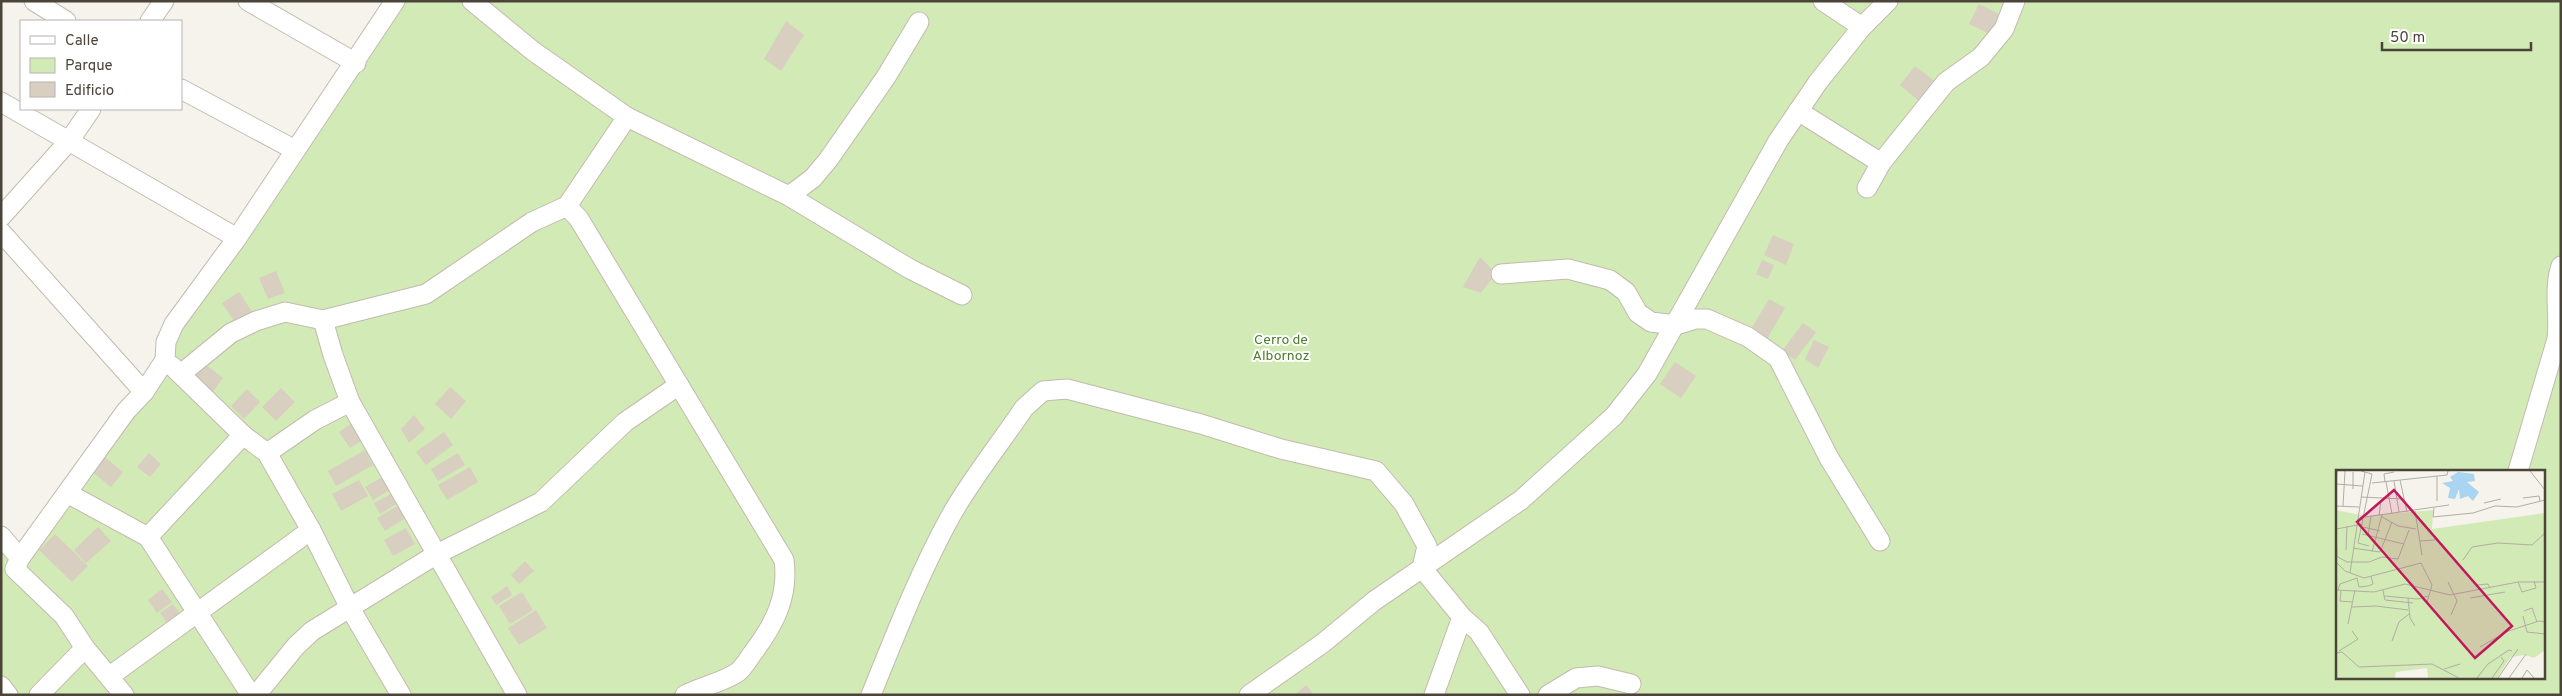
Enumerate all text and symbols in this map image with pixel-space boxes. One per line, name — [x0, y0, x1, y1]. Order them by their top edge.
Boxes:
legend — [20, 20, 182, 110]
scale bar — [2382, 20, 2531, 52]
text: 50 m — [2390, 29, 2425, 48]
text: Calle — [65, 32, 99, 51]
text: Parque — [65, 57, 113, 76]
text: Edificio — [65, 82, 114, 101]
park label: Cerro de Albornoz — [1252, 332, 1310, 365]
inset map — [2336, 470, 2544, 678]

